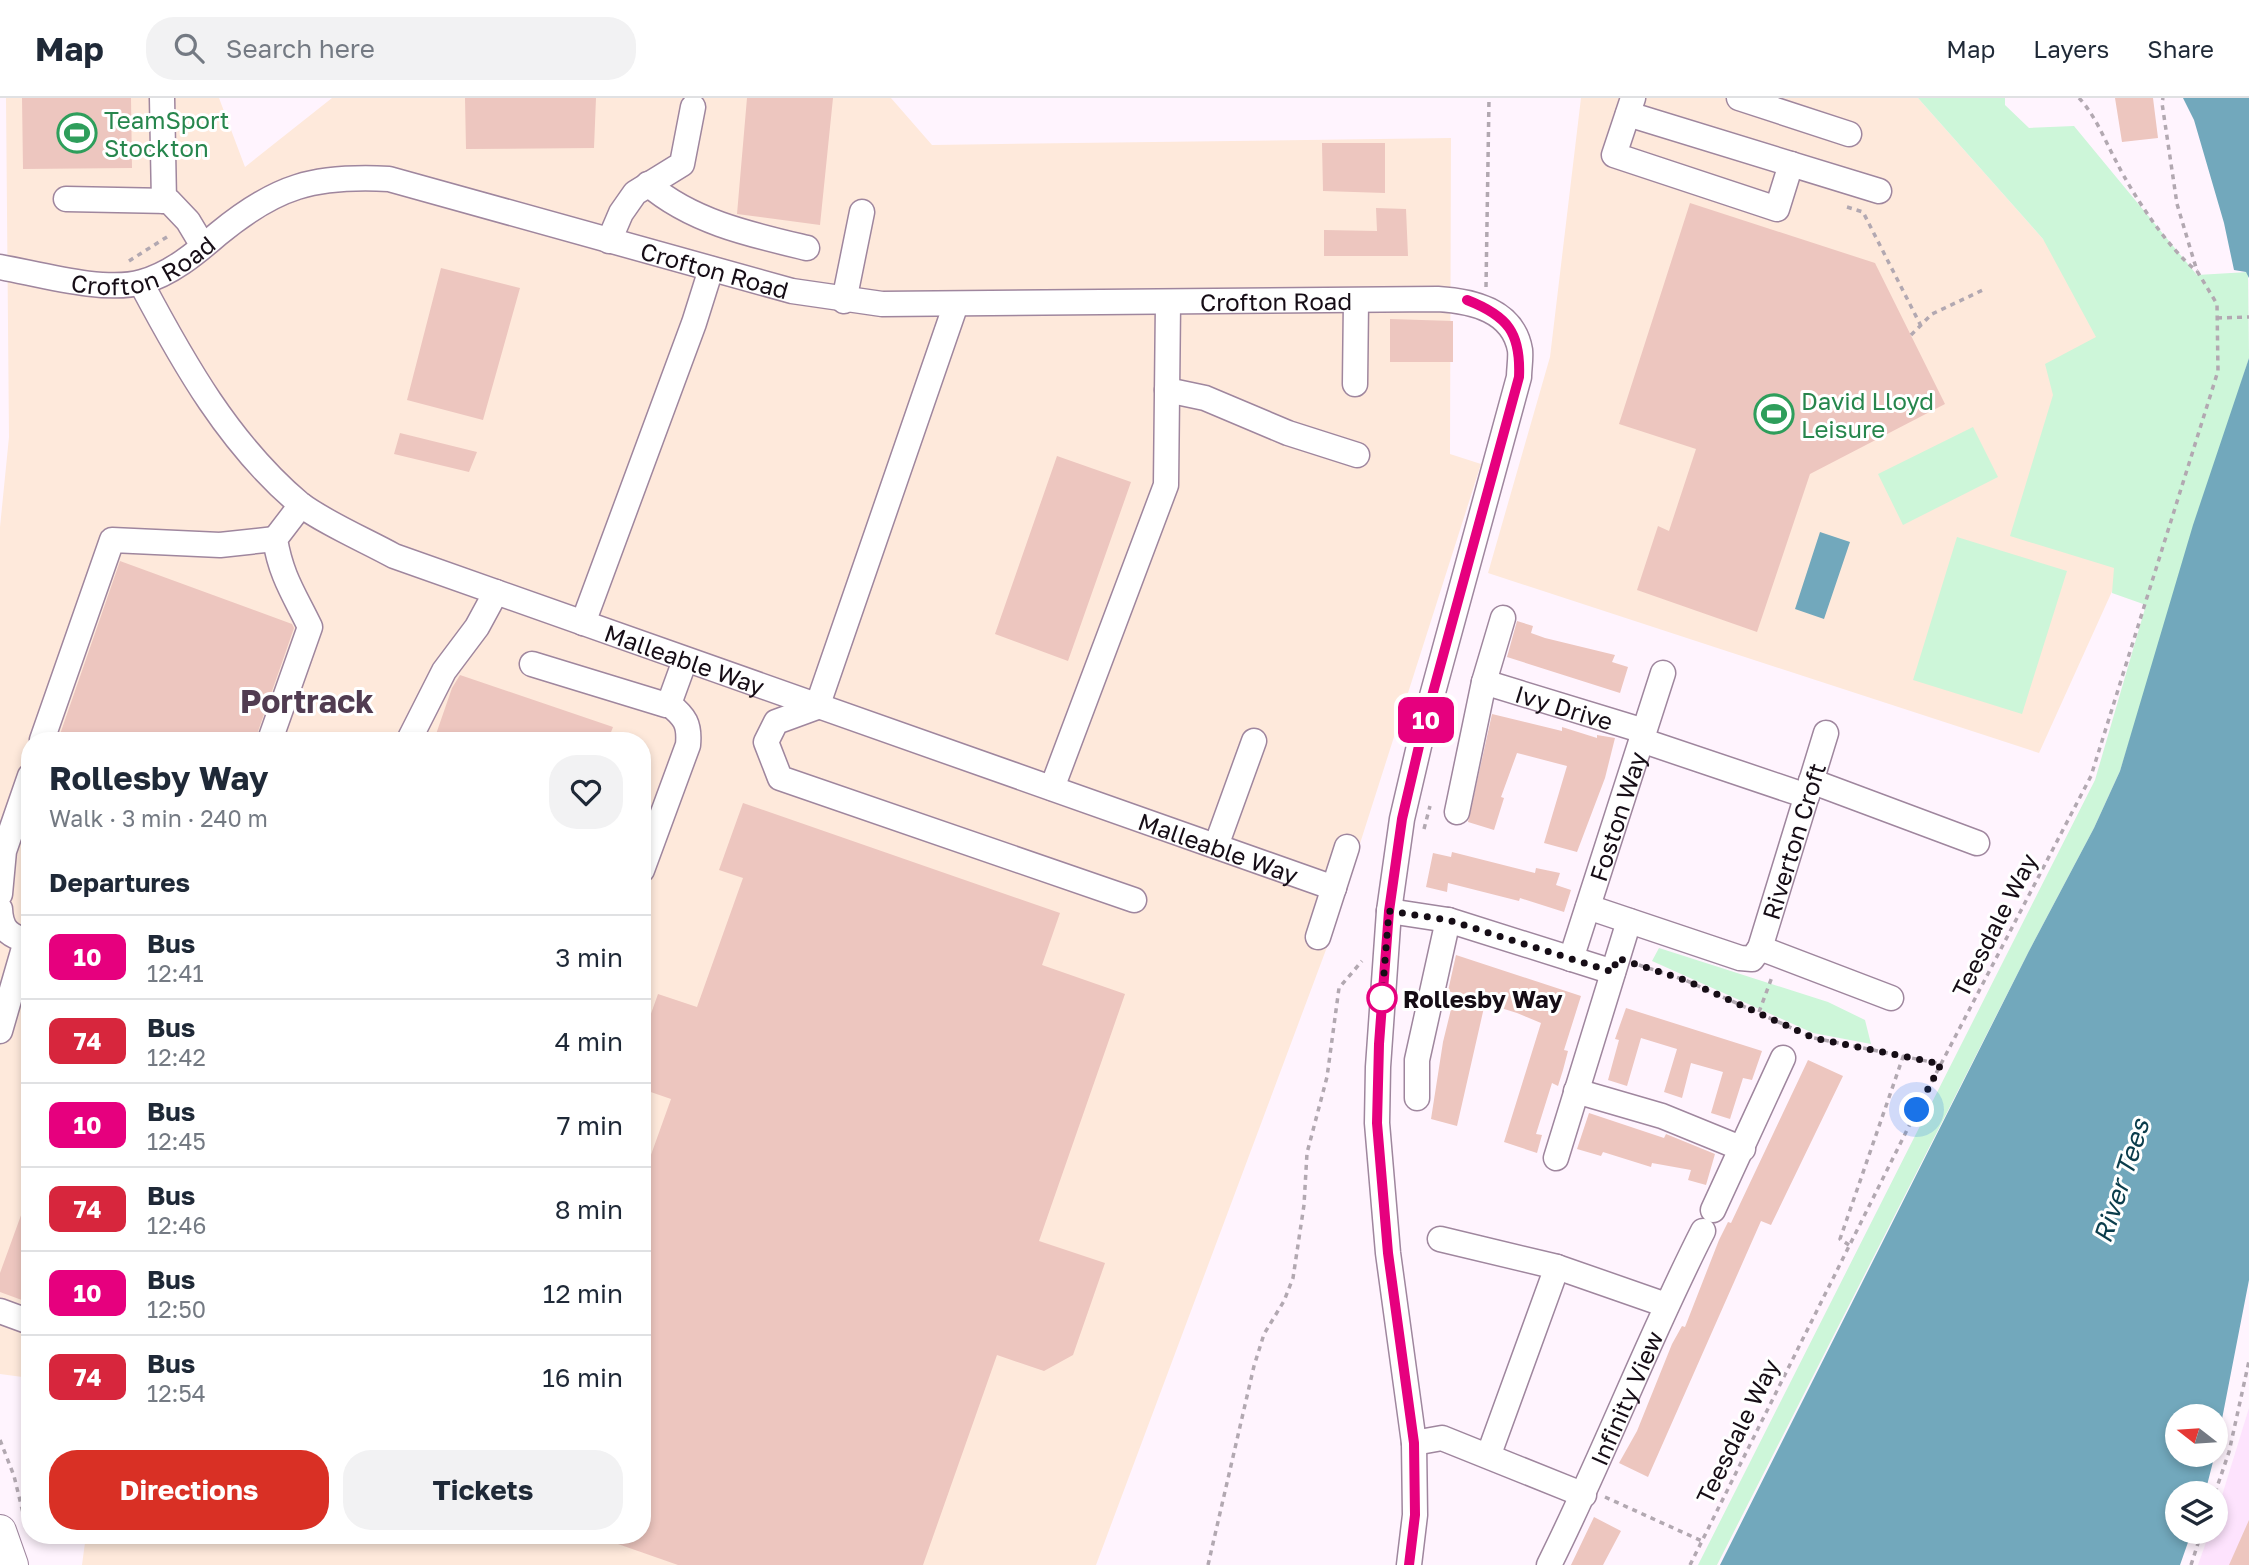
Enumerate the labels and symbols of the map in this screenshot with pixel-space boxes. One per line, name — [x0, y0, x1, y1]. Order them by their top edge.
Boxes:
place label: TeamSport Stockton — [104, 105, 229, 162]
sports icon: TeamSport Stockton — [56, 112, 98, 154]
street label: Crofton Road — [69, 229, 220, 300]
street label: Crofton Road — [638, 235, 792, 304]
street label: Crofton Road — [1200, 285, 1352, 316]
place label: David Lloyd Leisure — [1801, 386, 1934, 443]
sports icon: David Lloyd Leisure — [1753, 393, 1795, 435]
street label: Malleable Way — [601, 617, 769, 700]
street label: Ivy Drive — [1512, 678, 1617, 735]
district label: Portrack — [240, 682, 374, 720]
line badge: 10 — [1394, 697, 1458, 743]
street label: Foston Way — [1583, 748, 1651, 885]
street label: Riverton Croft — [1755, 759, 1831, 923]
street label: Malleable Way — [1135, 806, 1302, 889]
street label: Teesdale Way — [1945, 848, 2043, 1002]
marker: Rollesby Way — [1367, 983, 1397, 1013]
place label: Rollesby Way — [1403, 984, 1563, 1013]
your location — [1899, 1092, 1934, 1127]
water label: River Tees — [2086, 1114, 2156, 1247]
street label: Infinity View — [1583, 1326, 1668, 1470]
street label: Teesdale Way — [1689, 1354, 1785, 1508]
north arrow — [2165, 1404, 2228, 1466]

